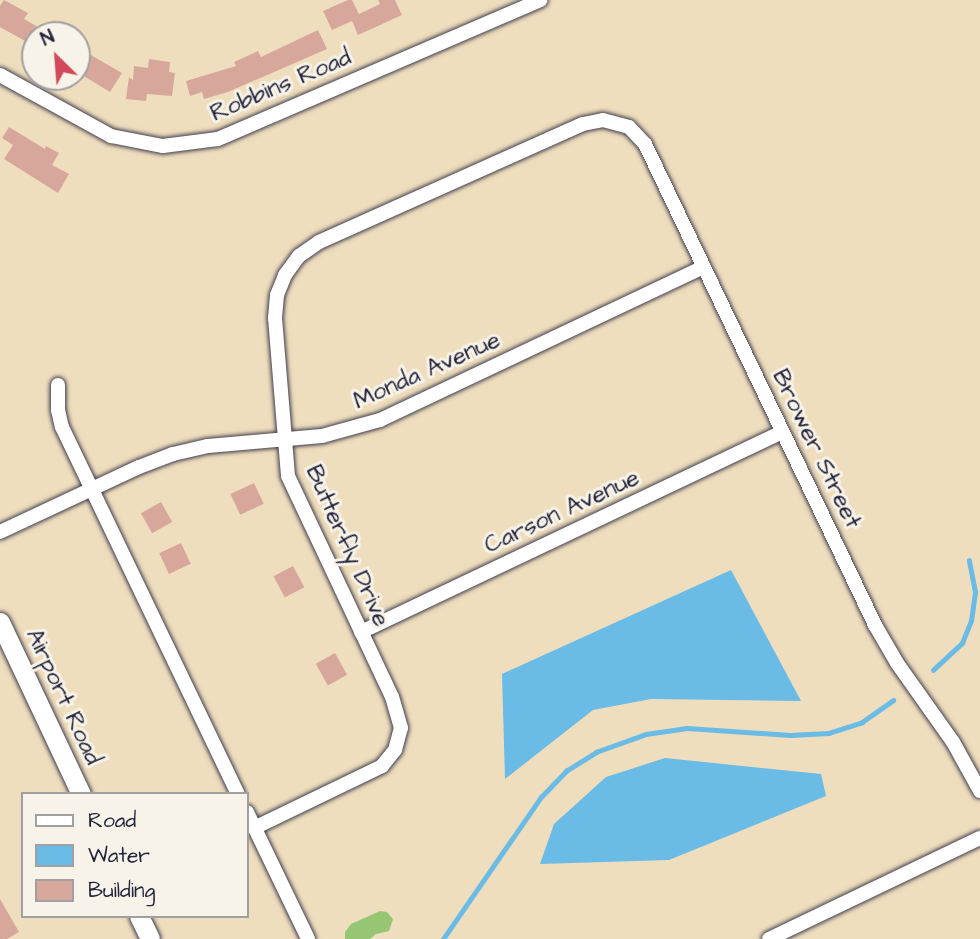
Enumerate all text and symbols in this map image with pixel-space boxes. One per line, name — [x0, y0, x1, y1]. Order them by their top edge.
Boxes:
north arrow — [21, 21, 91, 91]
text: N — [37, 24, 59, 53]
street label: Robbins Road — [206, 43, 356, 129]
street label: Monda Avenue — [349, 326, 505, 416]
street label: Brower Street — [765, 365, 867, 533]
street label: Butterfly Drive — [299, 461, 395, 631]
street label: Carson Avenue — [480, 464, 644, 560]
street label: Airport Road — [19, 624, 107, 770]
legend — [21, 792, 248, 918]
text: Road — [88, 806, 136, 835]
text: Water — [88, 841, 150, 870]
text: Building — [88, 876, 155, 905]

